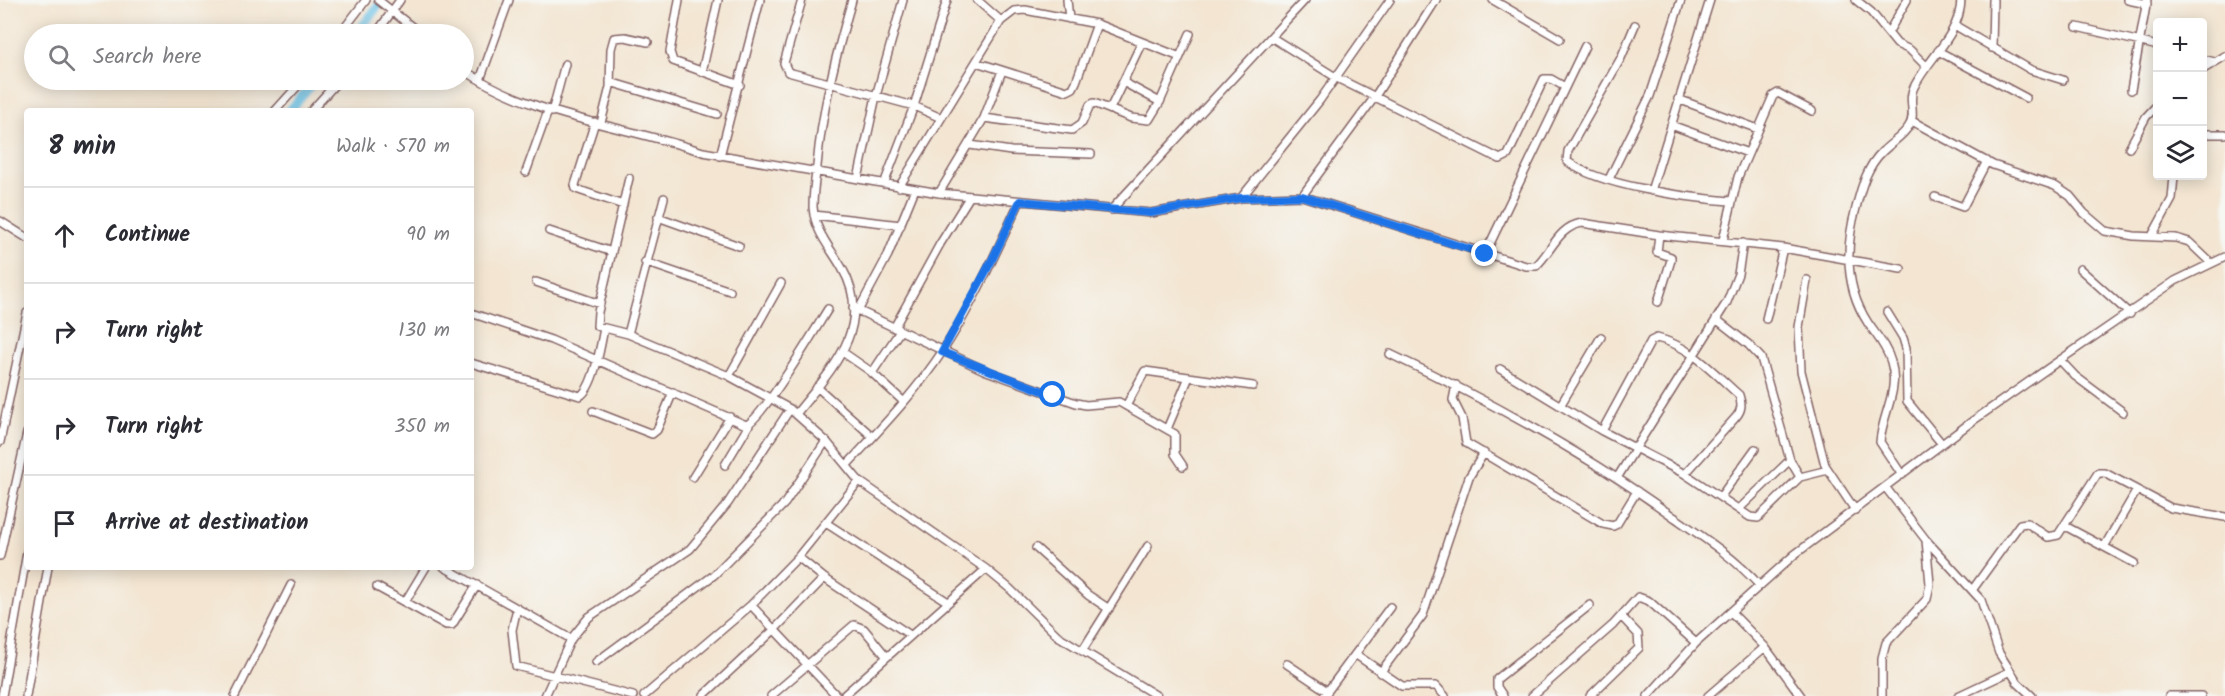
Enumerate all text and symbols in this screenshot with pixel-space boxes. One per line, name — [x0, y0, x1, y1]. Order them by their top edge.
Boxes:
map controls — [2153, 18, 2207, 180]
button: + — [2153, 18, 2207, 72]
search box — [24, 24, 474, 90]
text: Search here — [93, 40, 201, 75]
icon: search — [45, 41, 78, 74]
button: − — [2153, 72, 2207, 126]
text: 8 min — [48, 126, 116, 168]
button: layers — [2153, 126, 2207, 180]
text: Walk · 570 m — [336, 131, 450, 163]
text: Continue — [105, 218, 190, 253]
icon: ahead — [48, 219, 81, 252]
text: 90 m — [406, 219, 450, 251]
route end — [1471, 240, 1497, 266]
text: Turn right — [105, 314, 203, 349]
icon: right — [48, 315, 81, 348]
text: 130 m — [398, 315, 450, 347]
route start — [1039, 381, 1065, 407]
text: Turn right — [105, 410, 203, 445]
icon: right — [48, 411, 81, 444]
text: 350 m — [394, 411, 450, 443]
text: Arrive at destination — [105, 506, 308, 541]
icon: arrive — [48, 507, 81, 540]

